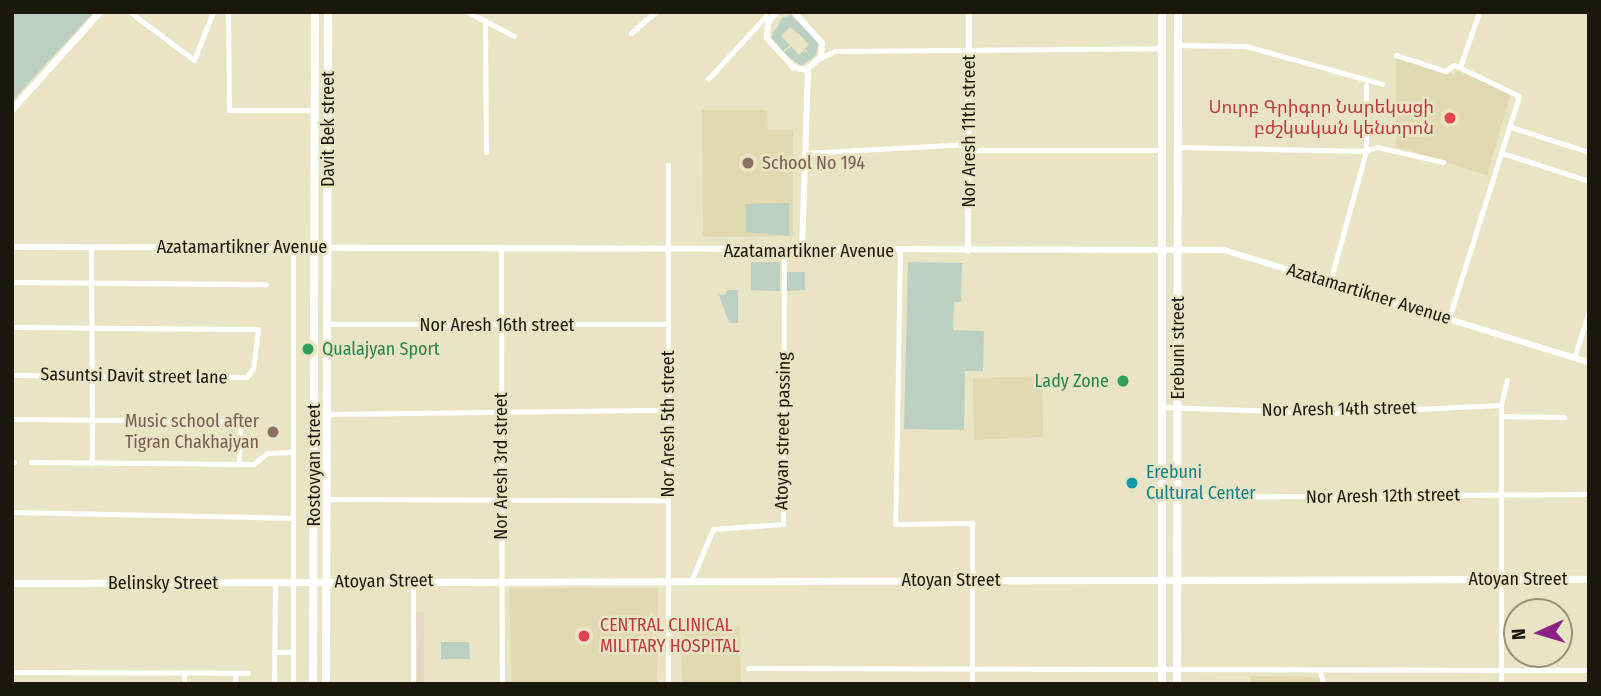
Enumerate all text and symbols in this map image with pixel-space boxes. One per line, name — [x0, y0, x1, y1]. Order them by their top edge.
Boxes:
street label: Nor Aresh 11th street — [958, 55, 980, 207]
street label: Davit Bek street — [317, 71, 339, 187]
place label: Սուրբ Գրիգոր Նարեկացի բժշկական կենտրոն — [1208, 97, 1434, 140]
marker: Սուրբ Գրիգոր Նարեկացի բժշկական կենտրոն — [1440, 108, 1460, 128]
place label: School No 194 — [762, 152, 865, 174]
marker: School No 194 — [740, 155, 756, 171]
street label: Azatamartikner Avenue — [157, 236, 327, 258]
street label: Azatamartikner Avenue — [724, 240, 894, 262]
street label: Azatamartikner Avenue — [1284, 259, 1454, 329]
street label: Erebuni street — [1167, 296, 1189, 400]
street label: Nor Aresh 16th street — [419, 314, 575, 336]
place label: Qualajyan Sport — [322, 338, 440, 360]
marker: Qualajyan Sport — [300, 341, 316, 357]
street label: Nor Aresh 5th street — [657, 350, 679, 498]
street label: Atoyan street passing — [771, 352, 795, 510]
street label: Sasuntsi Davit street lane — [40, 364, 228, 388]
place label: Lady Zone — [1034, 370, 1109, 392]
marker: Lady Zone — [1115, 373, 1131, 389]
street label: Nor Aresh 3rd street — [490, 392, 512, 540]
street label: Nor Aresh 14th street — [1261, 397, 1417, 421]
street label: Rostovyan street — [303, 403, 325, 527]
place label: Music school after Tigran Chakhajyan — [125, 411, 259, 453]
marker: Music school after Tigran Chakhajyan — [265, 424, 281, 440]
place label: Erebuni Cultural Center — [1146, 462, 1256, 504]
marker: Erebuni Cultural Center — [1124, 475, 1140, 491]
street label: Nor Aresh 12th street — [1306, 484, 1460, 508]
street label: Atoyan Street — [1468, 568, 1568, 590]
street label: Atoyan Street — [334, 569, 434, 593]
street label: Atoyan Street — [901, 569, 1001, 591]
street label: Belinsky Street — [108, 572, 218, 594]
north arrow — [1503, 598, 1573, 668]
place label: CENTRAL CLINICAL MILITARY HOSPITAL — [600, 615, 740, 658]
marker: CENTRAL CLINICAL MILITARY HOSPITAL — [574, 626, 594, 646]
text: N — [1507, 628, 1530, 641]

